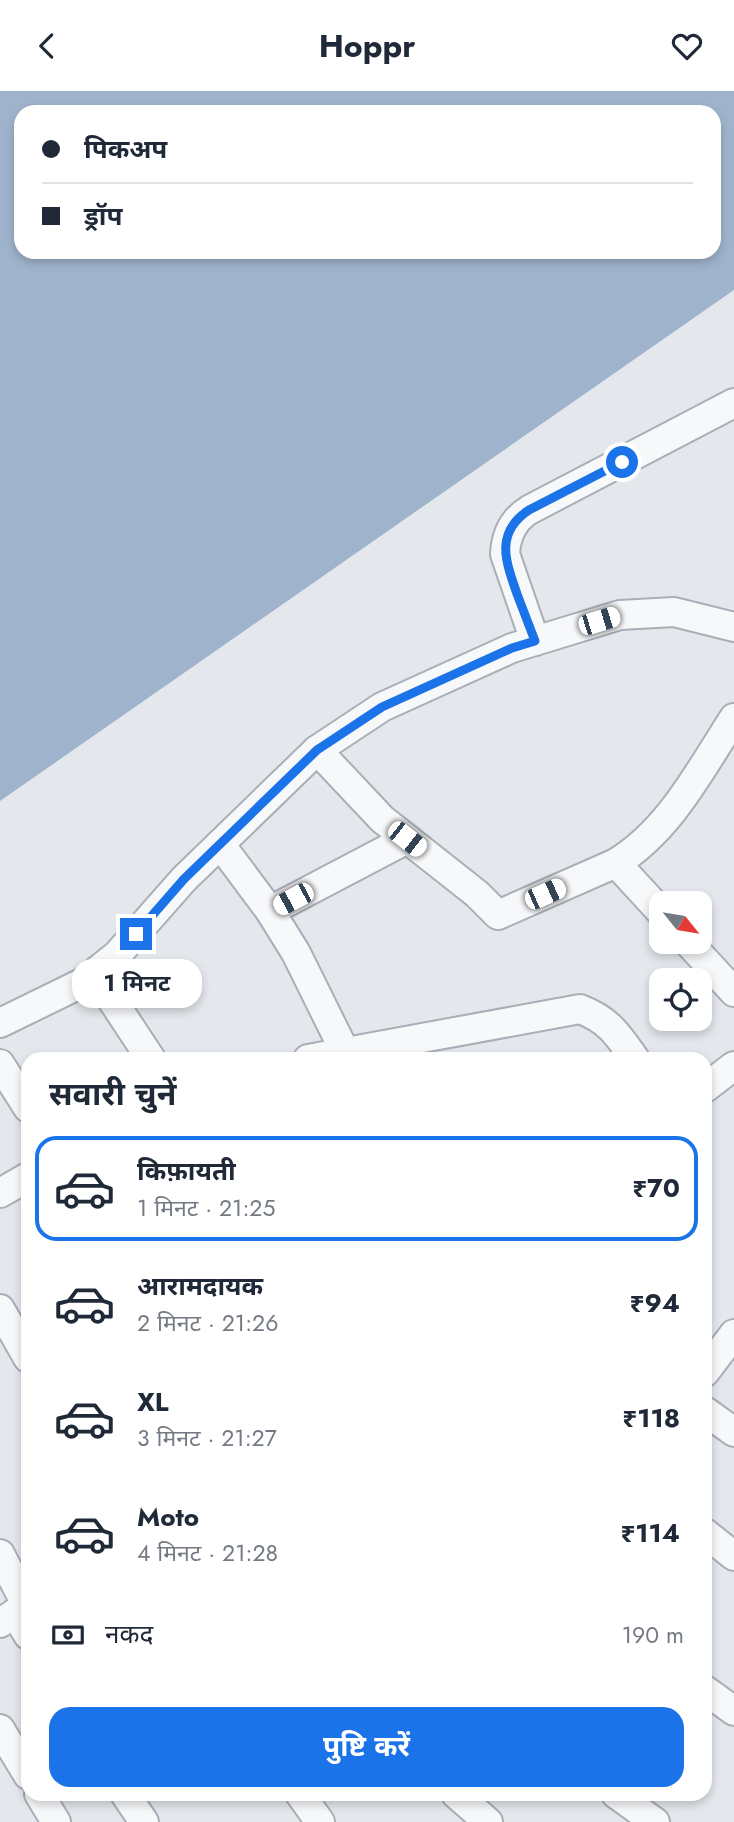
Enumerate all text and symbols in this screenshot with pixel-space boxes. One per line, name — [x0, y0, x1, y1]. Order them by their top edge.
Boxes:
text: Hoppr — [319, 23, 415, 69]
icon: back — [28, 27, 66, 65]
icon: heart — [668, 27, 706, 65]
text: पिकअप — [84, 130, 167, 168]
text: ड्रॉप — [84, 197, 122, 235]
route start — [606, 446, 638, 478]
car — [576, 605, 623, 637]
car — [384, 818, 431, 860]
car — [522, 876, 569, 912]
car — [270, 880, 317, 918]
north arrow — [649, 891, 712, 954]
map controls — [649, 891, 712, 1031]
route end — [120, 918, 152, 950]
callout: 1 मिनट — [71, 959, 201, 1008]
text: 1 मिनट — [104, 966, 170, 1000]
button: locate — [649, 968, 712, 1031]
text: सवारी चुनें — [49, 1071, 176, 1117]
text: किफ़ायती — [137, 1152, 236, 1190]
icon: car — [53, 1157, 116, 1220]
text: ₹70 — [632, 1169, 680, 1207]
text: 1 मिनट · 21:25 — [137, 1191, 275, 1225]
text: आरामदायक — [137, 1267, 263, 1305]
icon: car — [53, 1272, 116, 1335]
text: ₹94 — [630, 1284, 680, 1322]
text: 2 मिनट · 21:26 — [137, 1306, 278, 1340]
text: XL — [137, 1383, 169, 1421]
icon: car — [53, 1387, 116, 1450]
text: ₹118 — [622, 1399, 680, 1437]
text: 3 मिनट · 21:27 — [137, 1421, 277, 1455]
text: Moto — [137, 1498, 199, 1536]
icon: car — [53, 1502, 116, 1565]
text: ₹114 — [621, 1514, 680, 1552]
text: 4 मिनट · 21:28 — [137, 1536, 278, 1570]
text: नकद — [105, 1615, 153, 1653]
icon: cash — [49, 1616, 87, 1654]
text: 190 m — [622, 1618, 684, 1652]
button: पुष्टि करें — [49, 1707, 684, 1787]

